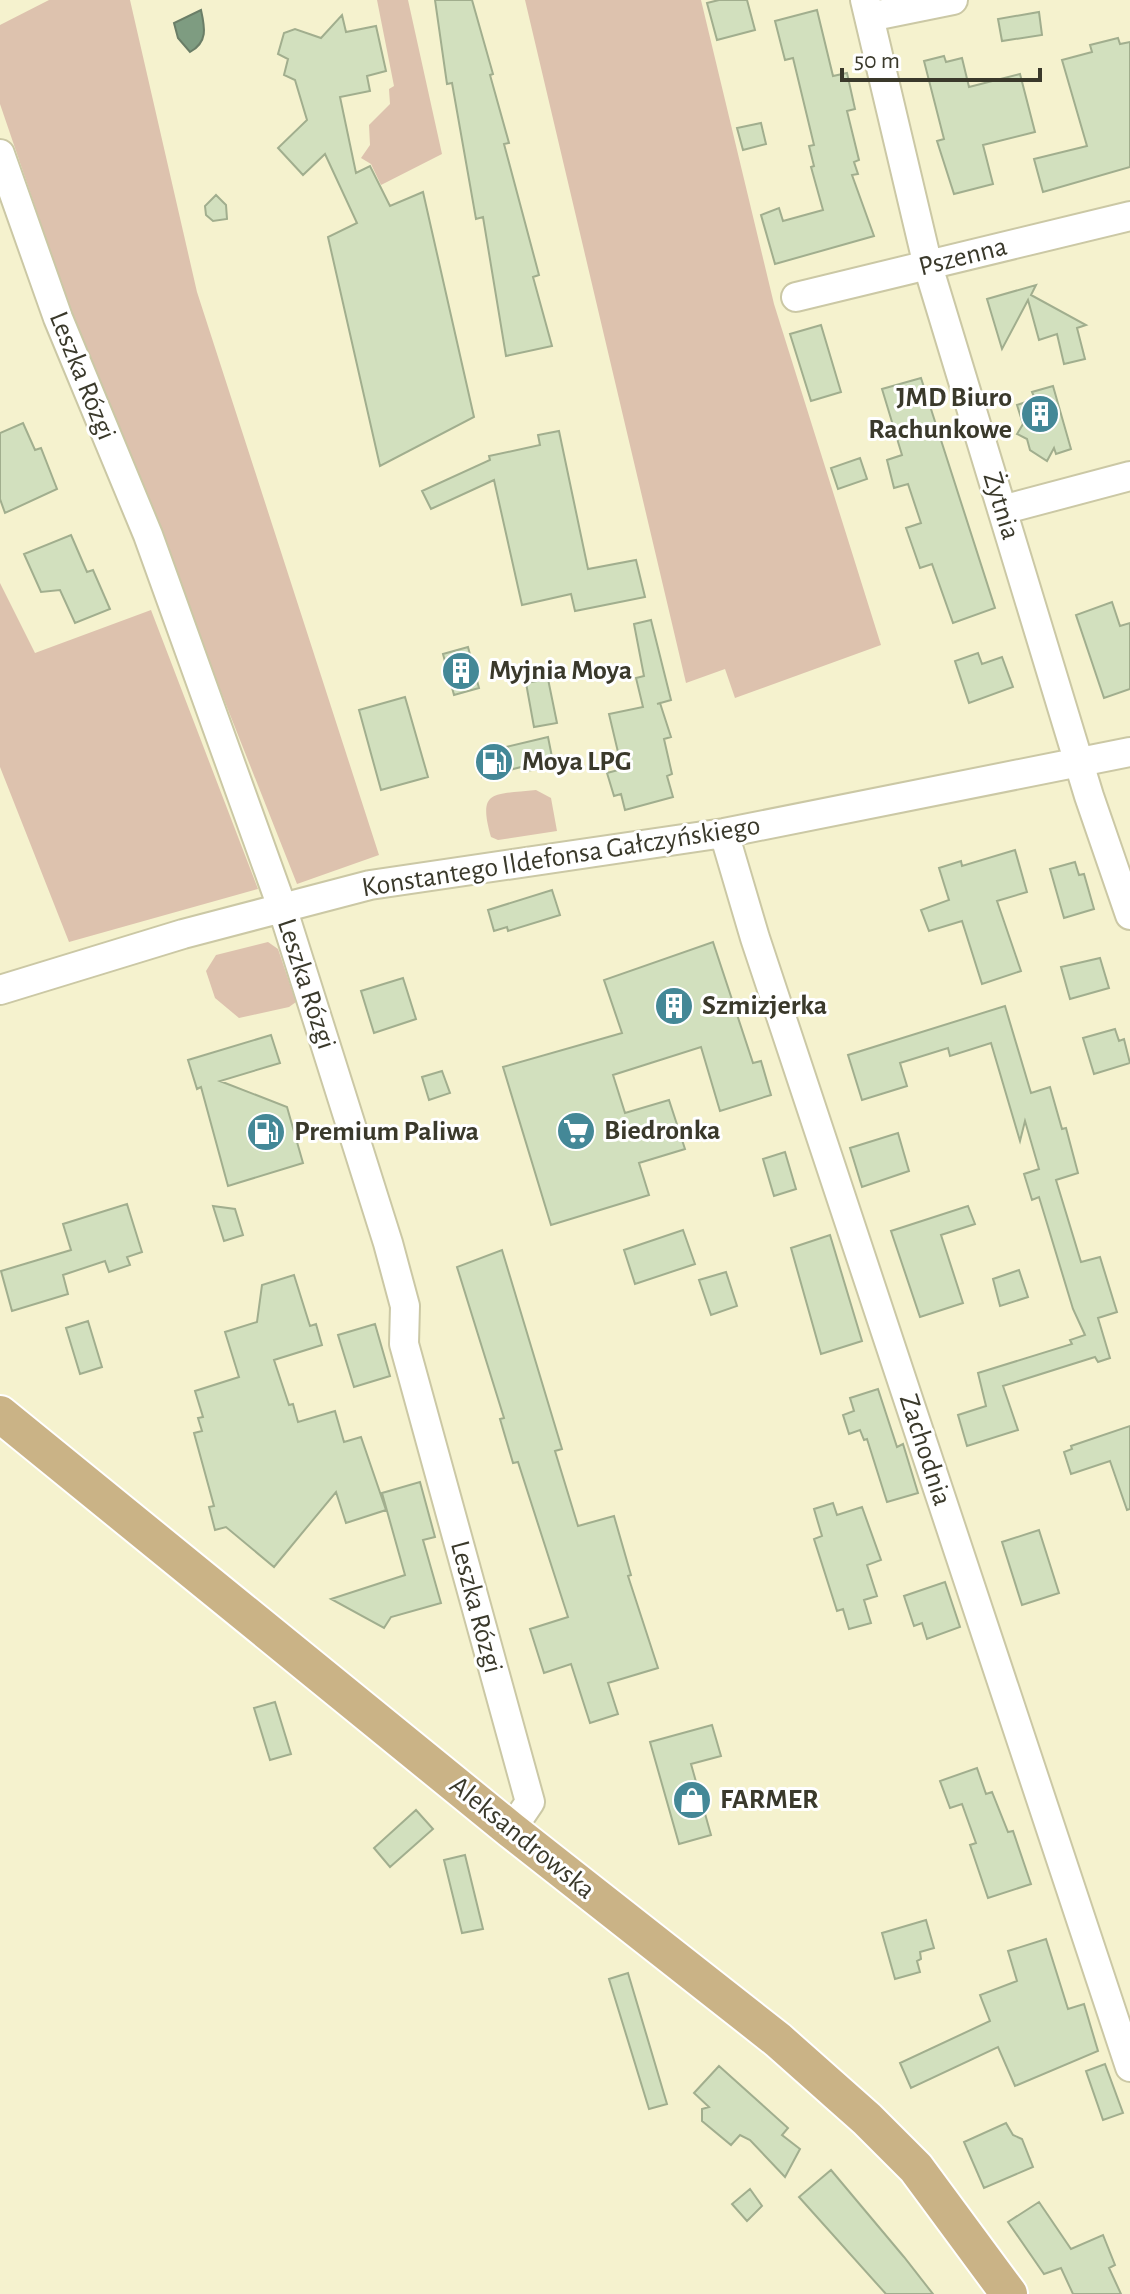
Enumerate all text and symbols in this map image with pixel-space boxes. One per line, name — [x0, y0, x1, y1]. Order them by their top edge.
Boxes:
scale bar — [842, 32, 1040, 82]
text: 50 m — [854, 49, 900, 73]
street label: Pszenna — [916, 233, 1010, 281]
street label: Leszka Rózgi — [44, 308, 120, 444]
place label: JMD Biuro Rachunkowe — [868, 384, 1012, 444]
building icon: JMD Biuro Rachunkowe — [1019, 393, 1061, 435]
street label: Żytnia — [977, 468, 1026, 543]
building icon: Myjnia Moya — [440, 650, 482, 692]
place label: Myjnia Moya — [489, 657, 632, 685]
fuel station icon: Moya LPG — [473, 741, 515, 783]
place label: Moya LPG — [522, 748, 632, 776]
street label: Konstantego Ildefonsa Gałczyńskiego — [360, 812, 762, 902]
street label: Leszka Rózgi — [272, 915, 340, 1053]
building icon: Szmizjerka — [653, 985, 695, 1027]
place label: Szmizjerka — [702, 992, 827, 1020]
supermarket icon: Biedronka — [555, 1110, 597, 1152]
fuel station icon: Premium Paliwa — [245, 1111, 287, 1153]
place label: Biedronka — [604, 1117, 721, 1145]
place label: Premium Paliwa — [294, 1118, 479, 1146]
street label: Zachodnia — [894, 1391, 956, 1509]
street label: Leszka Rózgi — [445, 1538, 507, 1676]
street label: Aleksandrowska — [444, 1771, 600, 1905]
shop icon: FARMER — [671, 1779, 713, 1821]
place label: FARMER — [720, 1786, 818, 1814]

